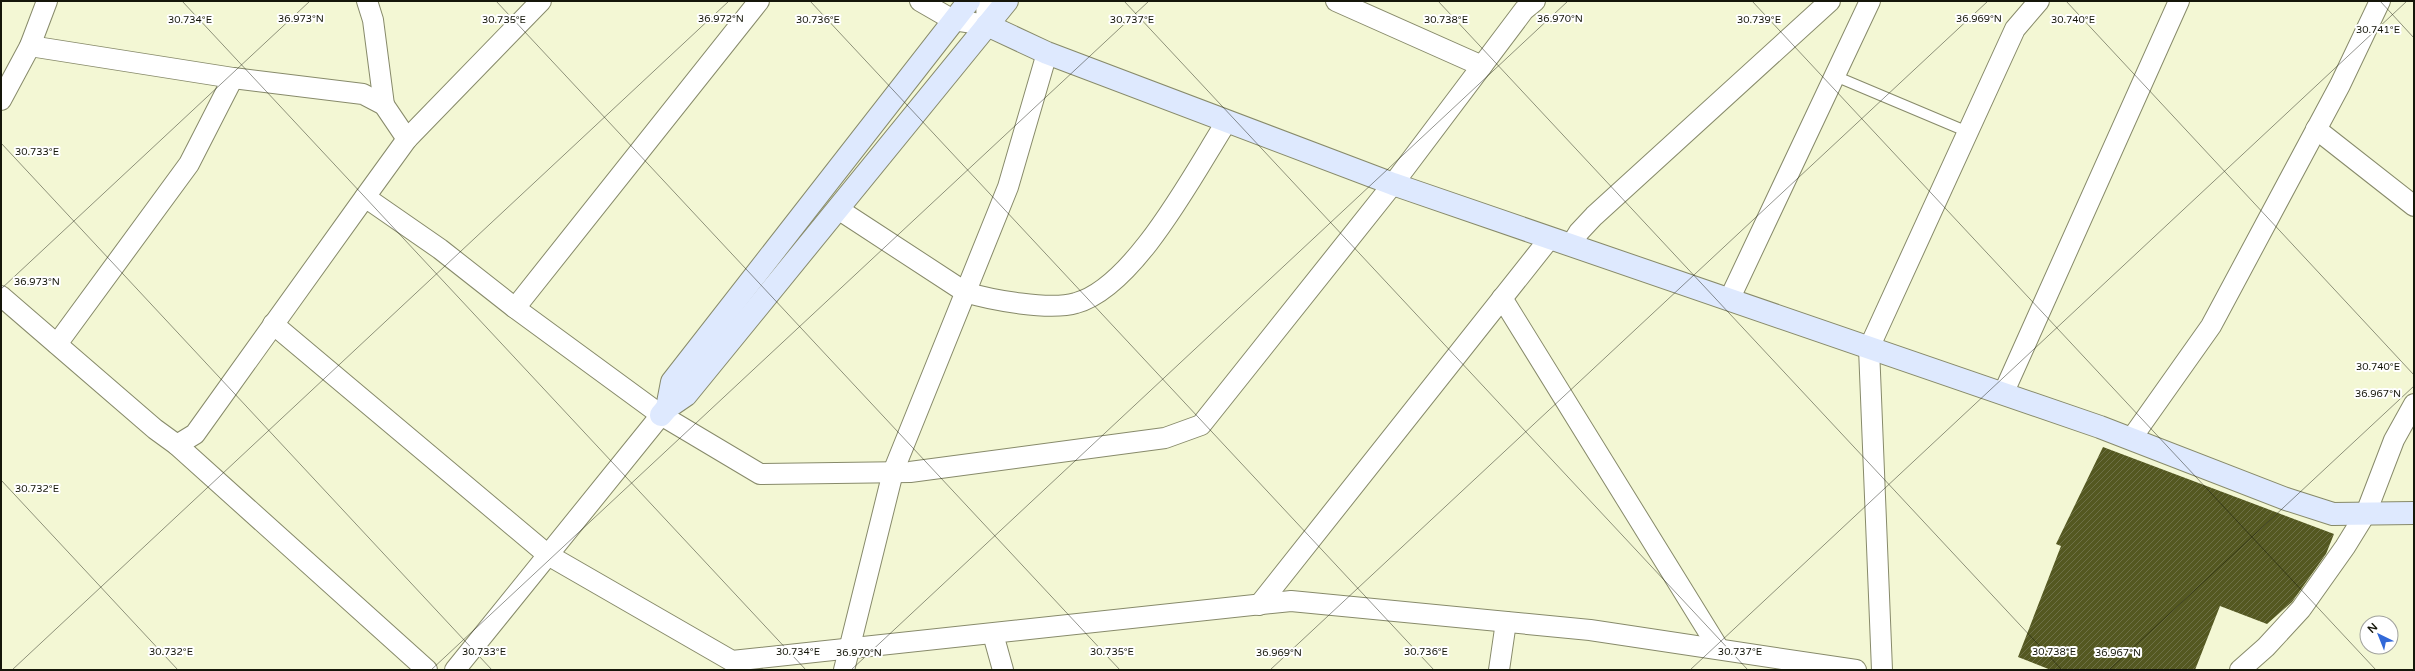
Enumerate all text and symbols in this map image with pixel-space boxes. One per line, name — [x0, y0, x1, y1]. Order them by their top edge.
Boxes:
text: 36.973°N — [278, 13, 324, 25]
text: 36.972°N — [698, 13, 744, 25]
text: 36.970°N — [1537, 13, 1583, 25]
text: 36.969°N — [1956, 13, 2002, 25]
text: 30.734°E — [168, 14, 212, 26]
text: 30.735°E — [482, 14, 526, 26]
text: 30.736°E — [796, 14, 840, 26]
text: 30.737°E — [1110, 14, 1154, 26]
text: 30.738°E — [1424, 14, 1468, 26]
text: 30.739°E — [1737, 14, 1781, 26]
text: 30.740°E — [2051, 14, 2095, 26]
text: 30.741°E — [2356, 24, 2400, 36]
text: 30.733°E — [15, 146, 59, 158]
text: 36.973°N — [14, 276, 60, 288]
text: 30.740°E — [2356, 361, 2400, 373]
text: 36.967°N — [2355, 388, 2401, 400]
text: 30.732°E — [15, 483, 59, 495]
north arrow — [2359, 615, 2399, 655]
text: N — [2365, 620, 2380, 636]
text: 30.732°E — [149, 646, 193, 658]
text: 30.733°E — [462, 646, 506, 658]
text: 30.734°E — [776, 646, 820, 658]
text: 30.735°E — [1090, 646, 1134, 658]
text: 30.736°E — [1404, 646, 1448, 658]
text: 30.737°E — [1718, 646, 1762, 658]
text: 30.738°E — [2032, 646, 2076, 658]
text: 36.970°N — [836, 647, 882, 659]
text: 36.969°N — [1256, 647, 1302, 659]
text: 36.967°N — [2095, 647, 2141, 659]

